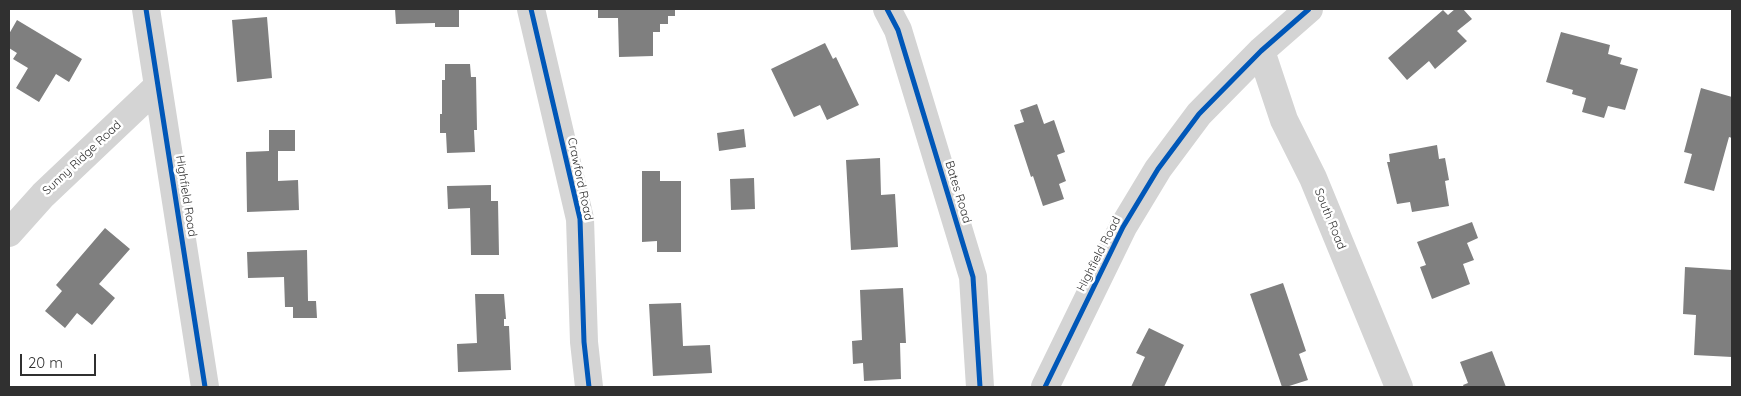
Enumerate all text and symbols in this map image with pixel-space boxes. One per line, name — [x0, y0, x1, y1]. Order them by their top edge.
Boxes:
street label: Sunny Ridge Road — [40, 118, 124, 198]
street label: Crawford Road — [564, 136, 596, 222]
street label: Highfield Road — [172, 154, 200, 238]
street label: Bates Road — [942, 159, 974, 225]
street label: South Road — [1311, 186, 1349, 252]
street label: Highfield Road — [1074, 214, 1124, 294]
scale bar — [22, 344, 99, 376]
text: 20 m — [28, 353, 63, 372]

